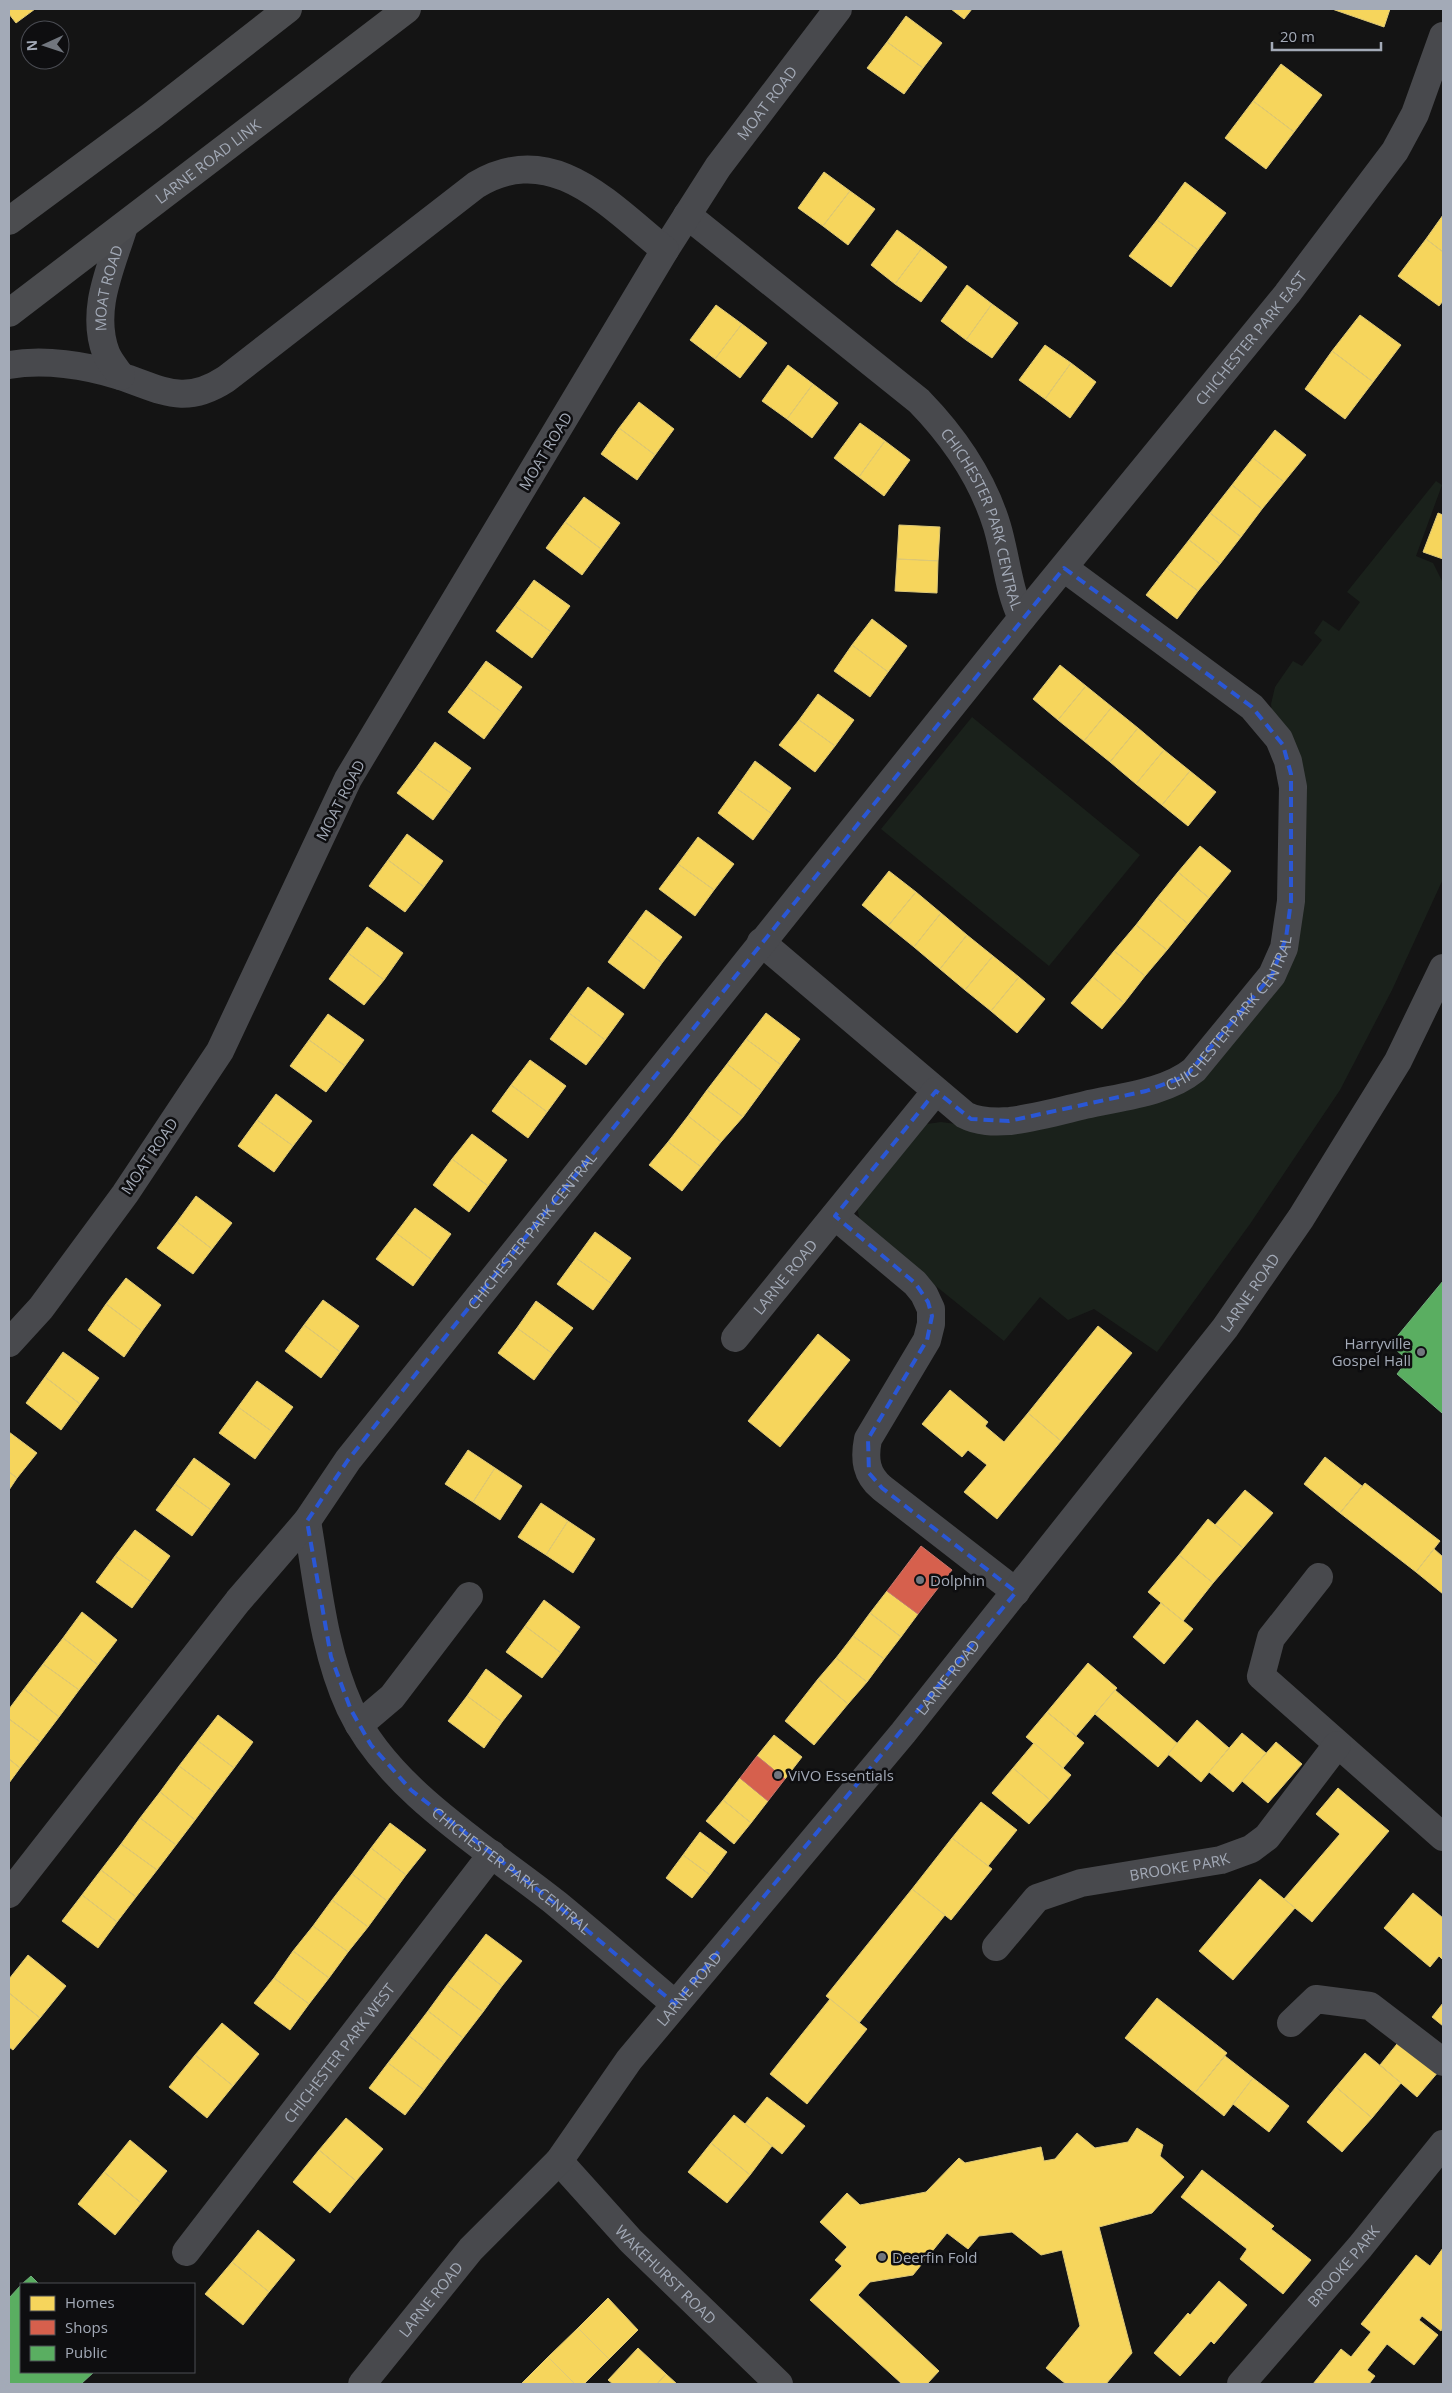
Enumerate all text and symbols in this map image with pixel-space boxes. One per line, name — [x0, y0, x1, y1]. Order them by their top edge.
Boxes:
north arrow — [20, 20, 70, 70]
scale bar — [1272, 20, 1381, 52]
text: 20 m — [1280, 26, 1315, 46]
text: N — [22, 40, 41, 52]
street label: MOAT ROAD — [732, 62, 801, 144]
street label: LARNE ROAD LINK — [151, 114, 265, 208]
street label: MOAT ROAD — [90, 242, 127, 332]
street label: CHICHESTER PARK EAST — [1190, 266, 1311, 409]
street label: MOAT ROAD — [514, 408, 576, 494]
street label: CHICHESTER PARK CENTRAL — [937, 424, 1028, 613]
street label: MOAT ROAD — [311, 756, 369, 844]
street label: CHICHESTER PARK CENTRAL — [1162, 934, 1296, 1095]
street label: MOAT ROAD — [116, 1114, 182, 1198]
street label: CHICHESTER PARK CENTRAL — [463, 1147, 601, 1313]
street label: LARNE ROAD — [748, 1235, 821, 1319]
street label: LARNE ROAD — [1215, 1249, 1284, 1336]
place label: Harryville Gospel Hall — [1332, 1333, 1411, 1370]
marker: Harryville Gospel Hall — [1415, 1346, 1427, 1358]
place label: Dolphin — [930, 1570, 985, 1590]
marker: Dolphin — [914, 1574, 926, 1586]
street label: LARNE ROAD — [911, 1635, 984, 1719]
place label: ViVO Essentials — [788, 1765, 894, 1785]
marker: ViVO Essentials — [772, 1769, 784, 1781]
street label: CHICHESTER PARK CENTRAL — [428, 1802, 596, 1939]
street label: BROOKE PARK — [1128, 1848, 1233, 1885]
street label: LARNE ROAD — [652, 1947, 726, 2030]
street label: CHICHESTER PARK WEST — [279, 1978, 400, 2127]
street label: WAKEHURST ROAD — [611, 2221, 721, 2328]
street label: BROOKE PARK — [1303, 2221, 1384, 2311]
place label: Deerfin Fold — [892, 2247, 978, 2267]
marker: Deerfin Fold — [876, 2251, 888, 2263]
street label: LARNE ROAD — [394, 2257, 467, 2341]
legend — [20, 2283, 195, 2373]
text: Homes — [65, 2292, 115, 2312]
text: Shops — [65, 2317, 108, 2337]
text: Public — [65, 2342, 107, 2362]

